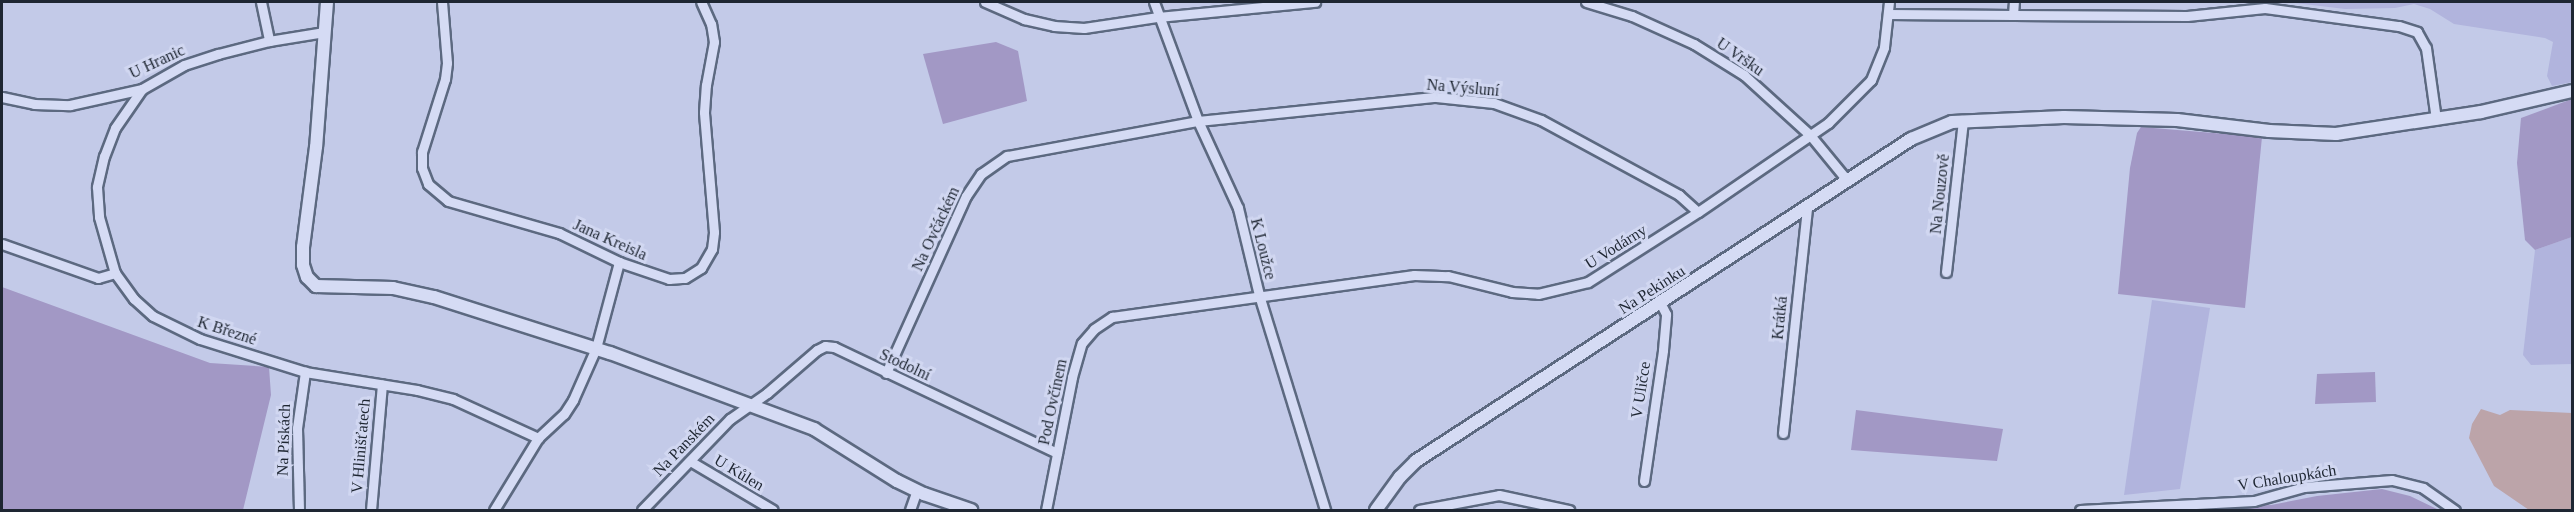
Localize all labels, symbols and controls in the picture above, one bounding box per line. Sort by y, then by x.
street label: U Vršku [1712,34,1768,80]
street label: U Hranic [126,41,188,83]
street label: Na Výsluní [1426,75,1500,101]
street label: Na Nouzově [1926,153,1954,235]
street label: Na Ovčáckém [908,184,964,274]
street label: Jana Kreisla [570,215,650,265]
street label: K Loužce [1246,216,1280,282]
street label: U Vodárny [1581,220,1651,274]
street label: Na Pekinku [1615,261,1689,319]
street label: Krátká [1768,295,1792,341]
street label: K Březné [195,312,259,350]
street label: Stodolní [876,345,934,385]
street label: Pod Ovčínem [1035,357,1071,447]
street label: V Uličce [1627,360,1655,420]
street label: V Hlinišťatech [347,398,375,494]
street label: Na Pískách [273,403,295,477]
street label: Na Panském [649,409,719,481]
street label: U Kůlen [711,451,767,495]
street label: V Chaloupkách [2236,461,2338,495]

